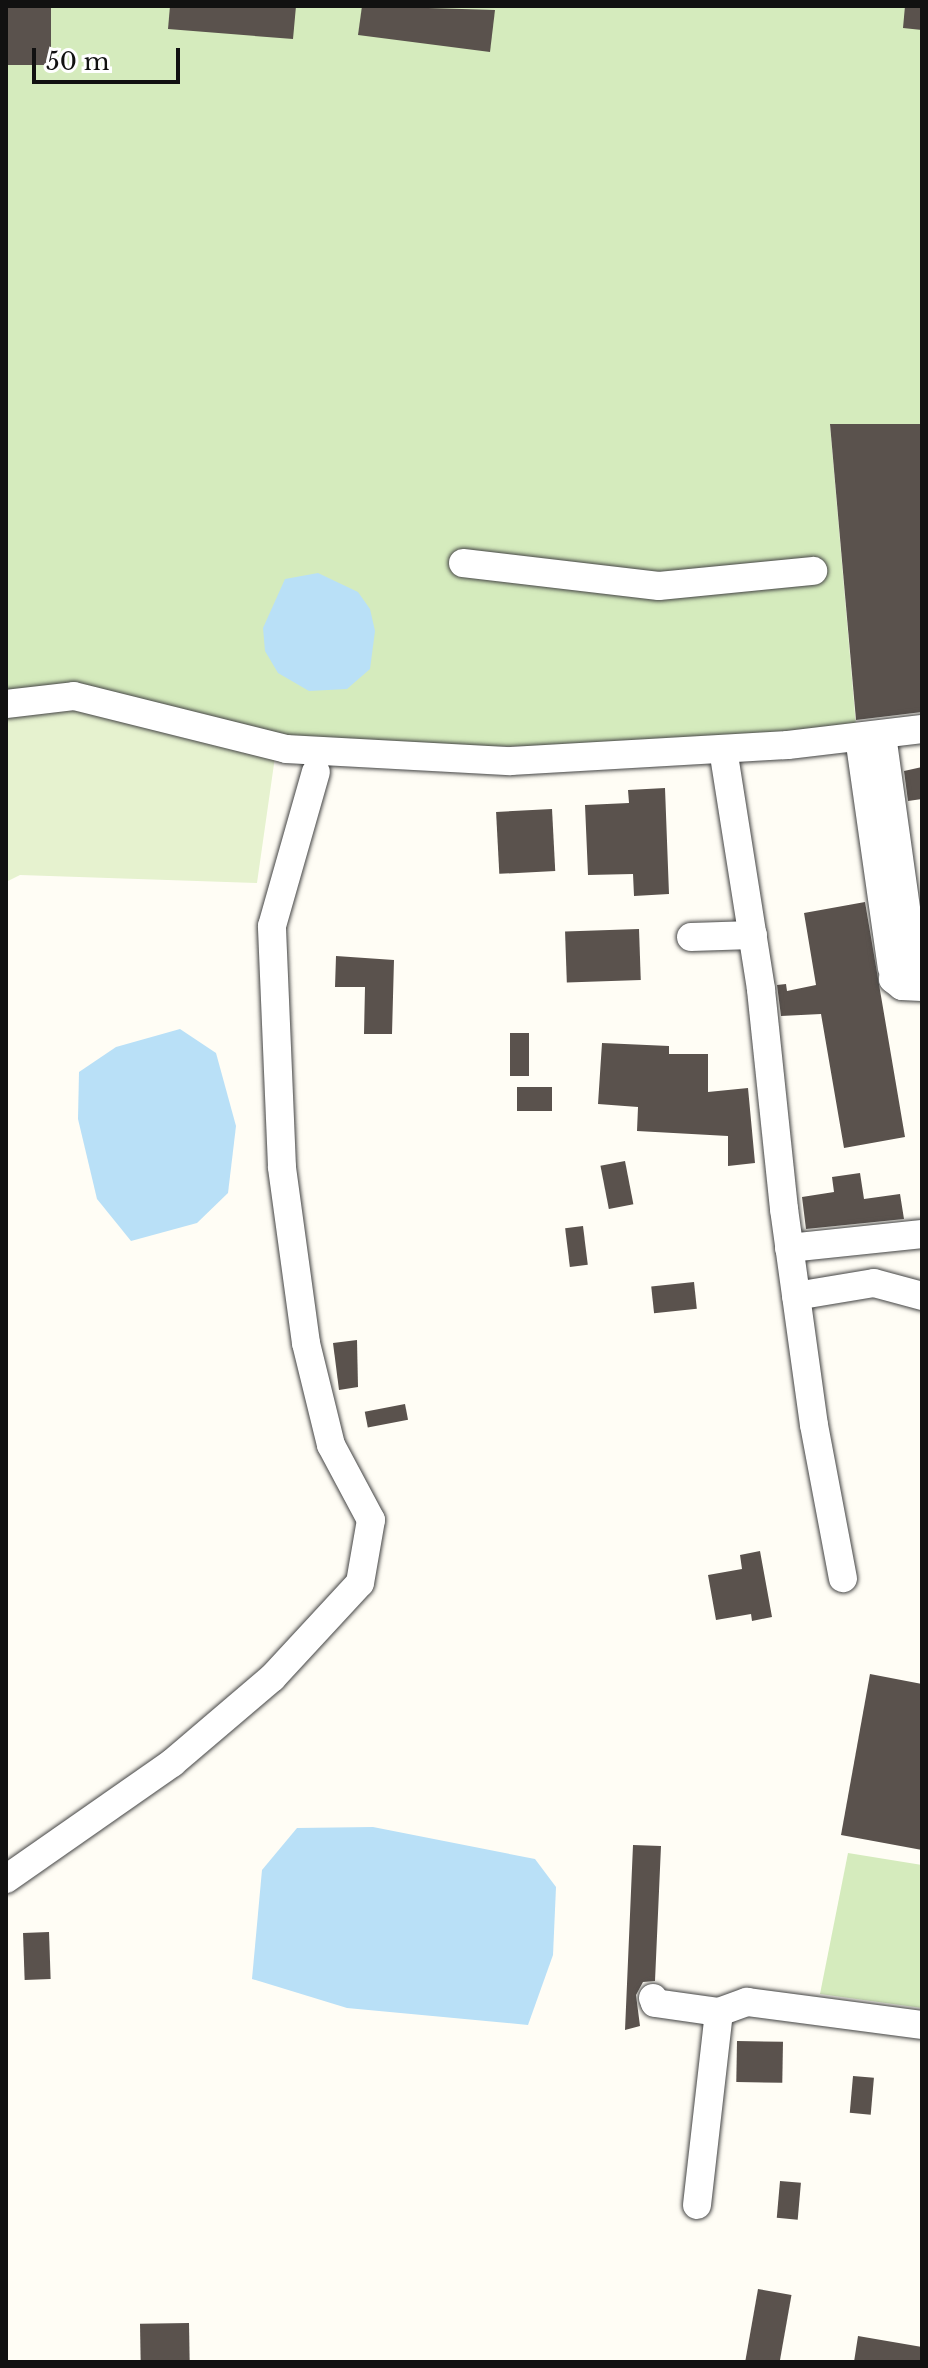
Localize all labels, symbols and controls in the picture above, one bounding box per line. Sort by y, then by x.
scale bar [36,32,184,82]
text: 50 m [46,47,109,76]

